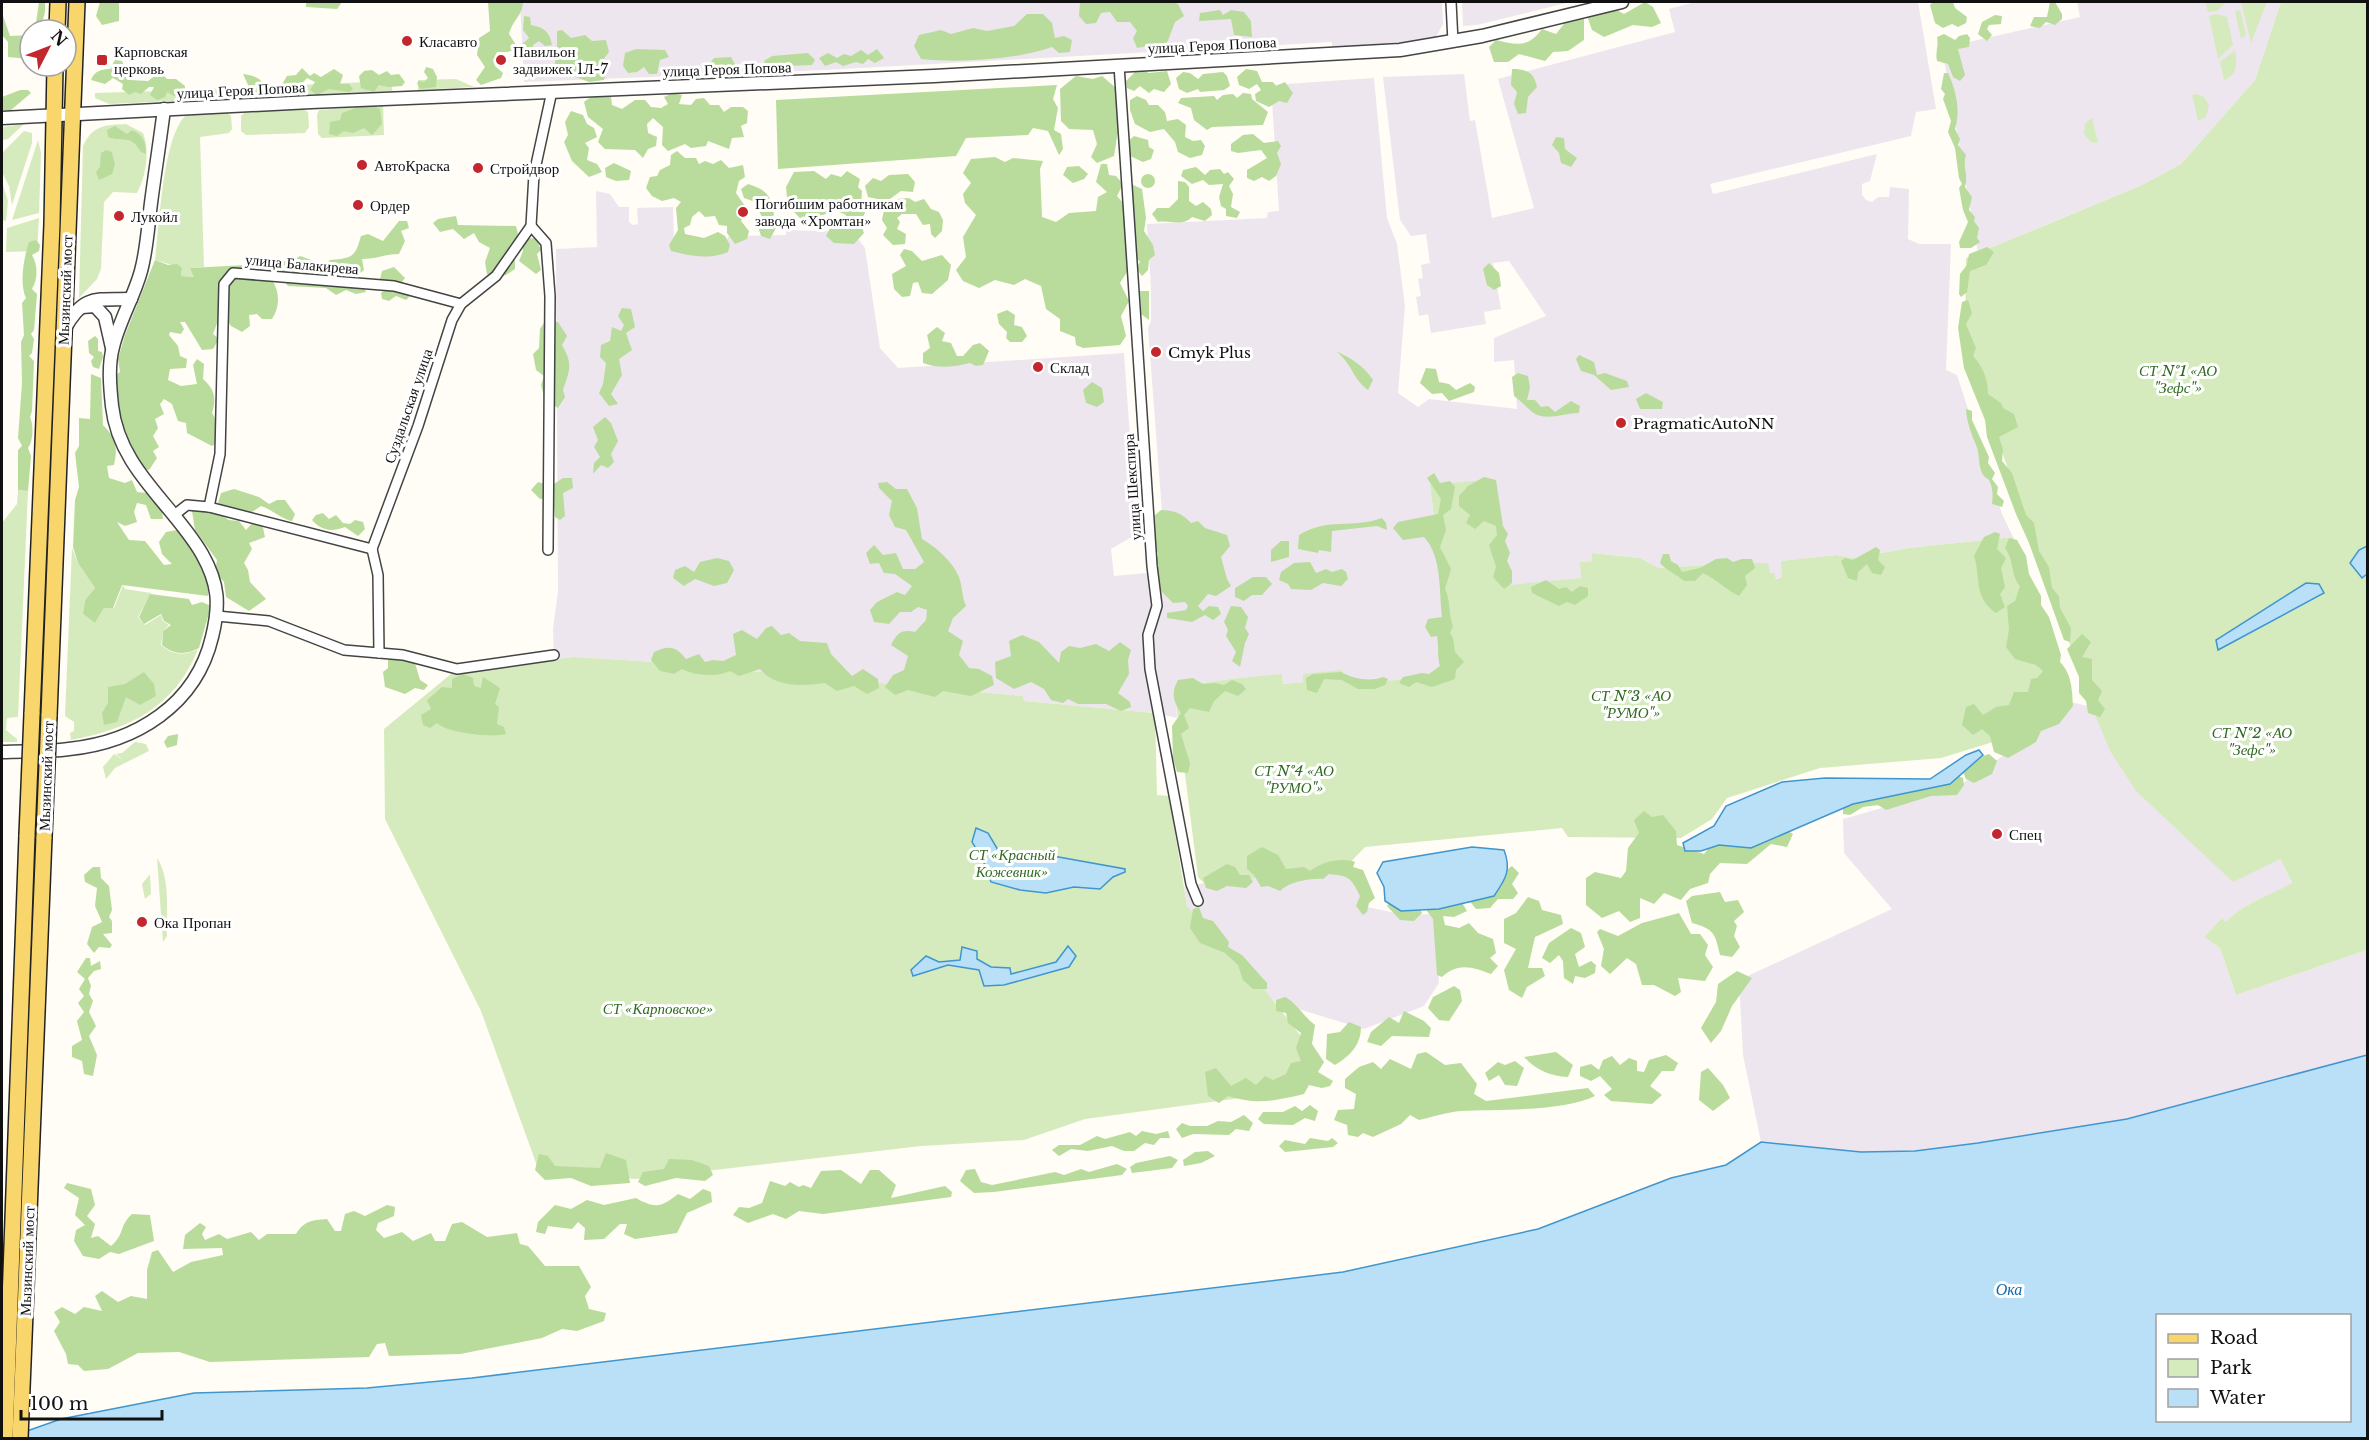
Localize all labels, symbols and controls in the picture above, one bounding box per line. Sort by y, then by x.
north arrow [18,18,78,78]
text: N [47,26,72,50]
place label: Класавто [419,32,477,51]
street label: улица Героя Попова [1147,32,1277,58]
marker: Класавто [400,34,414,48]
place label: Карповская церковь [114,42,188,78]
place label: Павильон задвижек 1Л-7 [513,42,608,78]
marker: Карповская церковь [95,53,109,67]
marker: Павильон задвижек 1Л-7 [494,53,508,67]
street label: улица Героя Попова [662,57,792,81]
street label: улица Героя Попова [176,77,306,103]
place label: АвтоКраска [374,156,450,175]
marker: АвтоКраска [355,158,369,172]
place label: Стройдвор [490,159,559,178]
marker: Стройдвор [471,161,485,175]
place label: Погибшим работникам завода «Хромтан» [755,194,904,230]
place label: Ордер [370,196,410,215]
marker: Ордер [351,198,365,212]
marker: Погибшим работникам завода «Хромтан» [736,205,750,219]
place label: Лукойл [131,207,178,226]
marker: Лукойл [112,209,126,223]
street label: Мызинский мост [54,234,76,345]
street label: улица Балакирева [244,250,360,278]
place label: Cmyk Plus [1168,343,1251,362]
marker: Cmyk Plus [1149,345,1163,359]
street label: Суздальская улица [379,346,437,466]
place label: Склад [1050,358,1089,377]
marker: Склад [1031,360,1045,374]
park label: СТ №1 «АО "Зефс"» [2139,361,2217,397]
place label: PragmaticAutoNN [1633,414,1775,433]
marker: PragmaticAutoNN [1614,416,1628,430]
street label: улица Шекспира [1119,433,1145,541]
park label: СТ №3 «АО "РУМО"» [1591,686,1671,722]
street label: Мызинский мост [35,720,57,831]
park label: СТ №2 «АО "Зефс"» [2212,723,2292,759]
park label: СТ №4 «АО "РУМО"» [1254,761,1334,797]
place label: Спец [2009,825,2042,844]
marker: Спец [1990,827,2004,841]
park label: СТ «Красный Кожевник» [969,845,1056,881]
place label: Ока Пропан [154,913,231,932]
marker: Ока Пропан [135,915,149,929]
park label: СТ «Карповское» [603,999,713,1018]
street label: Мызинский мост [16,1205,38,1316]
water label: Ока [1996,1279,2022,1299]
legend [2156,1314,2351,1422]
text: Road [2210,1327,2258,1349]
text: Park [2210,1357,2252,1379]
scale bar [21,1383,162,1421]
text: Water [2209,1387,2266,1409]
text: 100 m [30,1393,88,1415]

